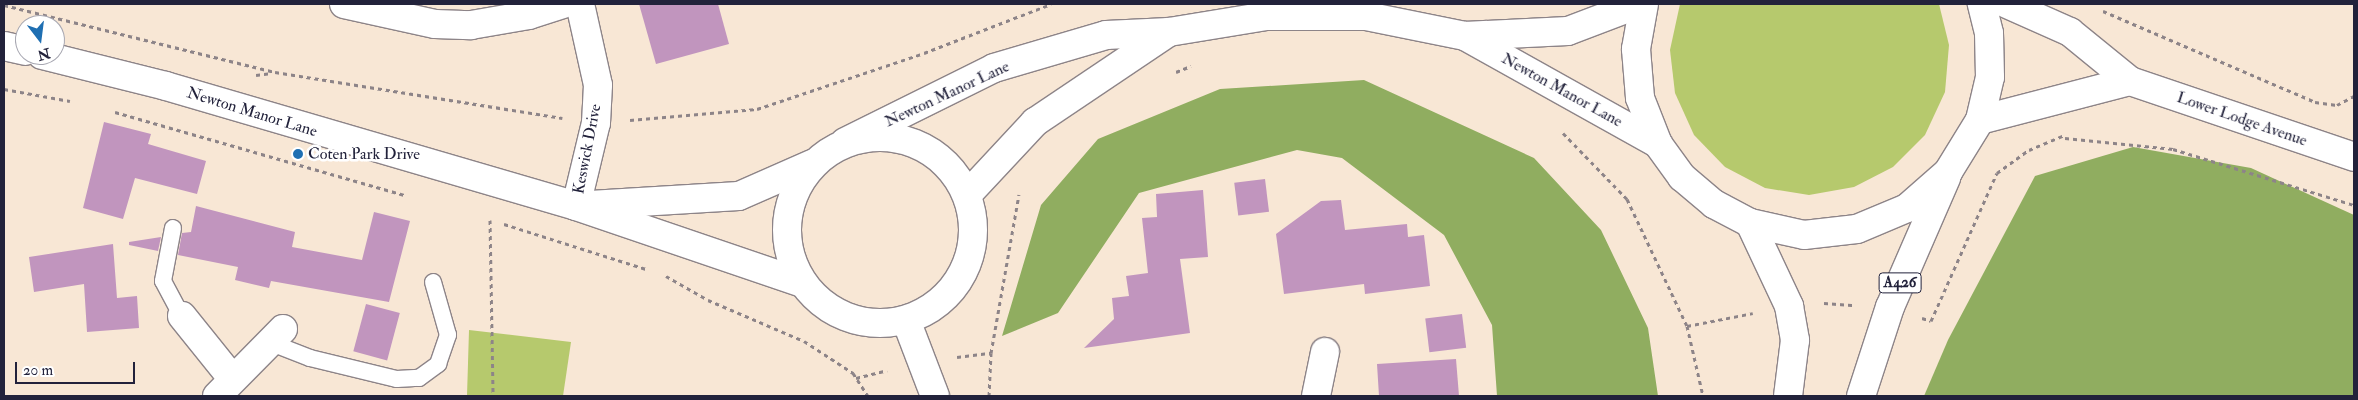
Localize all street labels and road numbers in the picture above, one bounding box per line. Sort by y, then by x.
street label: Newton Manor Lane [1498,49,1626,131]
street label: Newton Manor Lane [882,57,1012,131]
street label: Newton Manor Lane [185,83,319,141]
street label: Lower Lodge Avenue [2174,88,2310,150]
street label: Keswick Drive [569,102,605,196]
road number: A426 [1878,270,1922,296]

